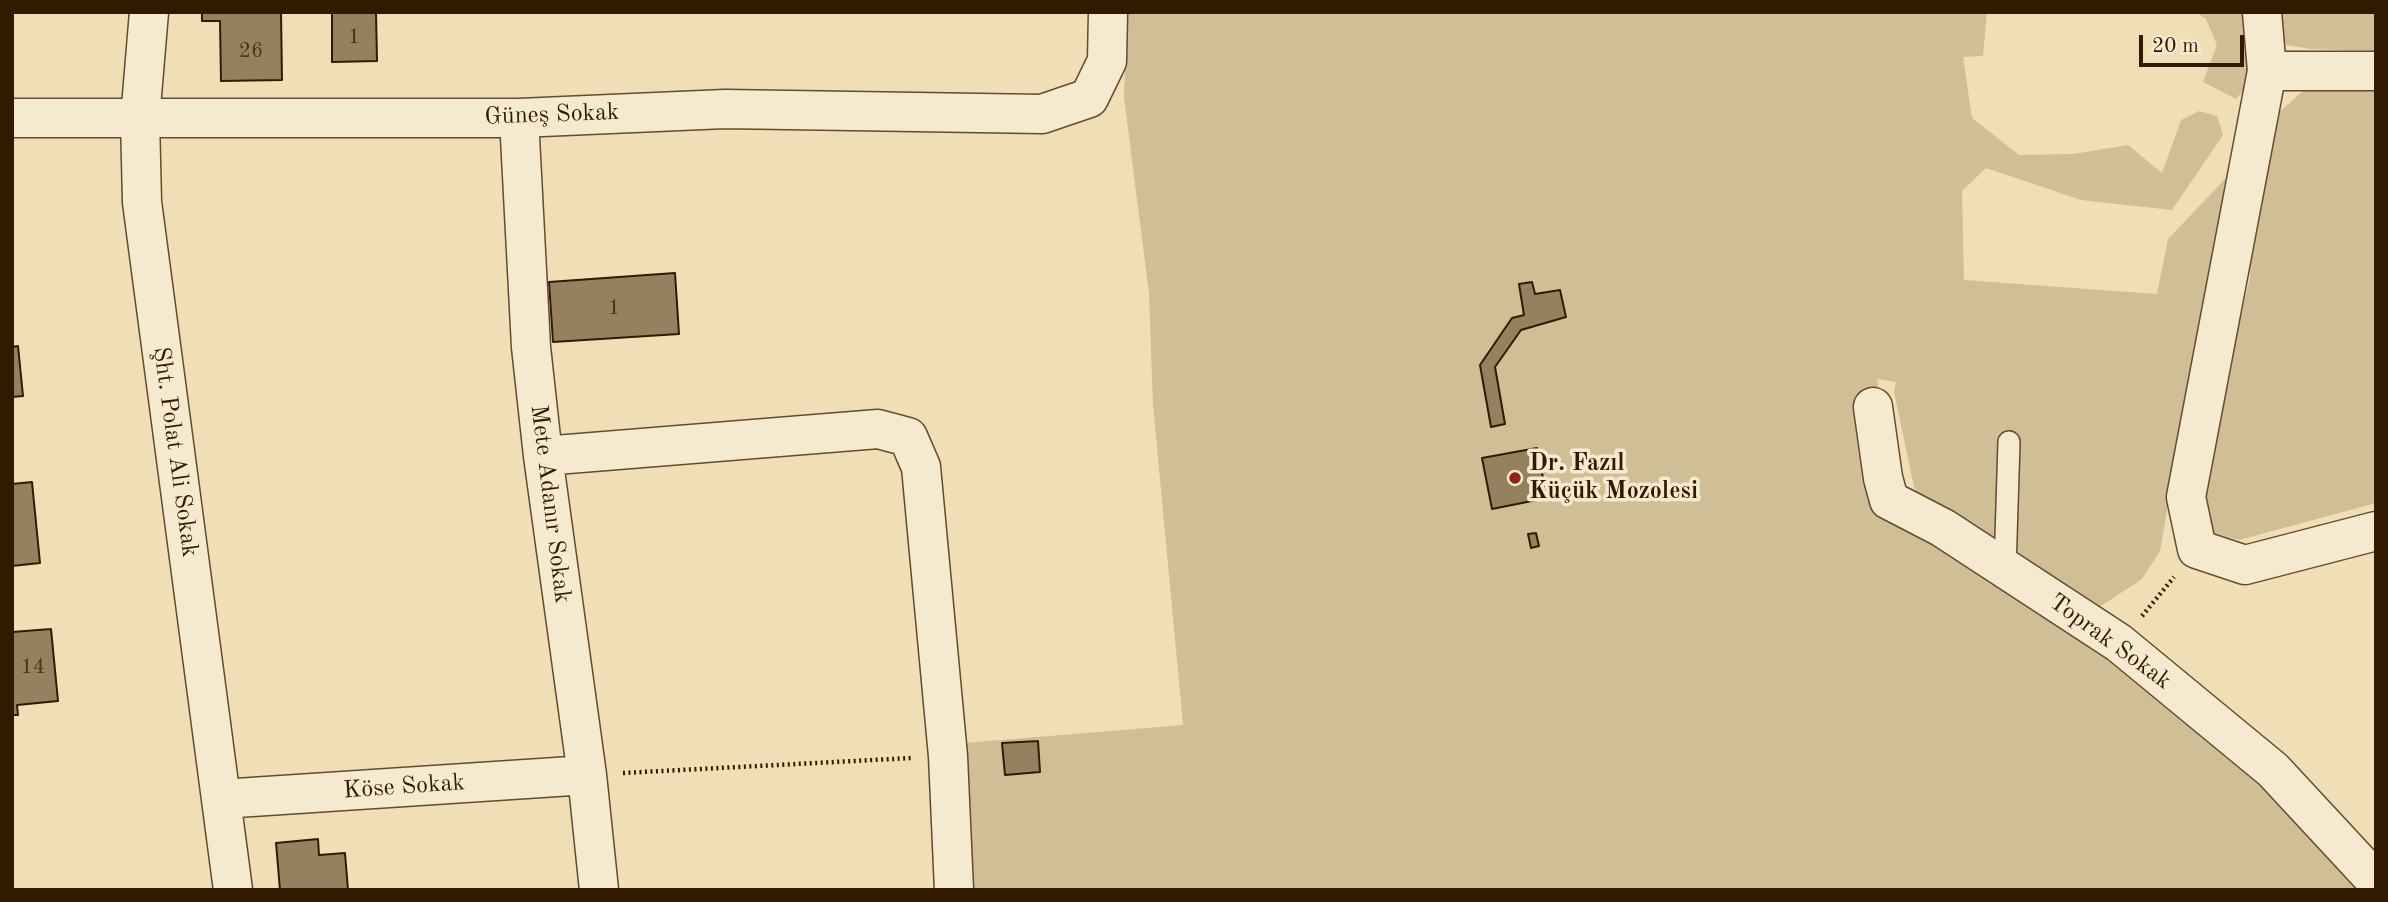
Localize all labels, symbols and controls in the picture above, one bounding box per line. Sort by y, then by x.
scale bar [2143,21,2248,65]
house number: 1 [348,24,360,50]
text: 20 m [2152,36,2199,57]
house number: 26 [239,38,263,64]
street label: Güneş Sokak [484,98,620,132]
house number: 1 [608,295,620,321]
street label: Şht. Polat Ali Sokak [146,345,204,559]
street label: Mete Adanır Sokak [524,403,576,605]
place label: Dr. Fazıl Küçük Mozolesi [1529,450,1698,506]
marker: Dr. Fazıl Küçük Mozolesi [1507,470,1523,486]
street label: Toprak Sokak [2043,588,2177,696]
house number: 14 [21,654,45,680]
street label: Köse Sokak [342,768,466,806]

